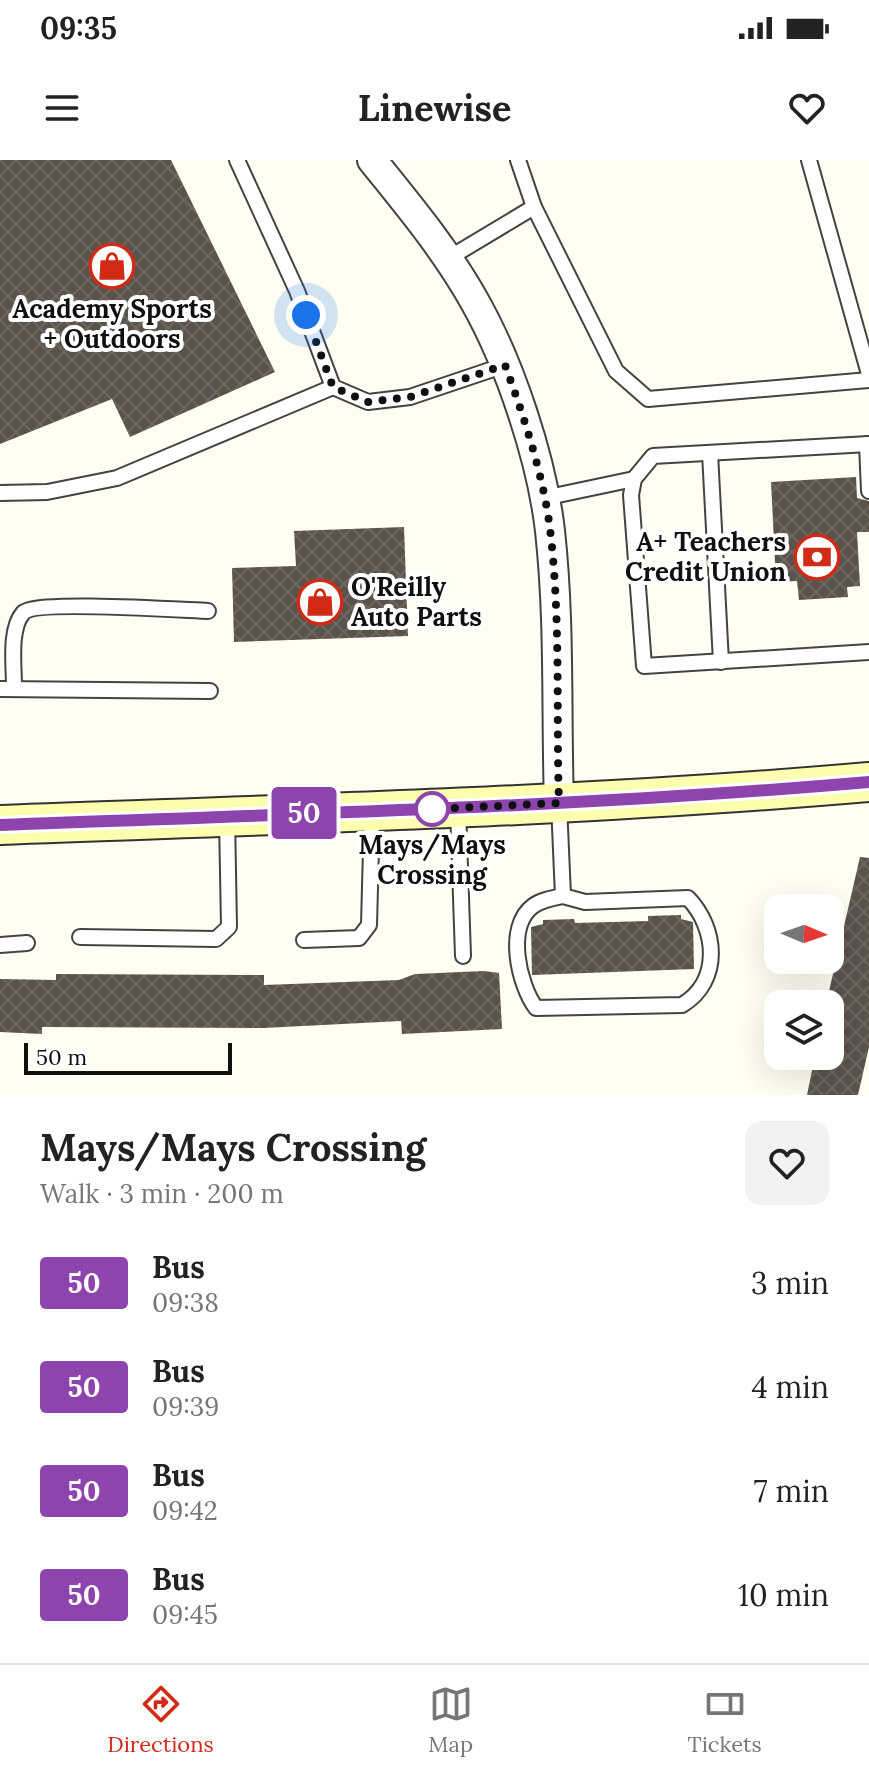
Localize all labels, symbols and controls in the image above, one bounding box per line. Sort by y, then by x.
text: 09:35 [40,9,117,47]
text: Linewise [358,85,511,131]
icon: menu [40,86,84,130]
icon: heart [785,86,829,130]
shop icon: Academy Sports + Outdoors [88,242,136,290]
place label: Academy Sports + Outdoors [12,292,212,355]
your location [286,295,326,335]
place label: A+ Teachers Credit Union [625,525,786,588]
bank icon: A+ Teachers Credit Union [793,533,841,581]
place label: O'Reilly Auto Parts [351,570,482,633]
shop icon: O'Reilly Auto Parts [296,578,344,626]
line badge: 50 [268,787,340,839]
marker: Mays/Mays Crossing [415,792,449,826]
text: 50 [288,795,320,831]
place label: Mays/Mays Crossing [358,828,506,891]
north arrow [764,894,844,974]
map controls [764,894,844,1070]
button: layers [764,990,844,1070]
scale bar [24,1039,232,1075]
text: 50 m [36,1043,87,1071]
button: heart [745,1121,829,1205]
text: Mays/Mays Crossing [40,1123,426,1171]
text: Walk · 3 min · 200 m [40,1177,284,1210]
text: Bus [152,1248,205,1286]
text: 3 min [751,1264,829,1302]
text: 50 [68,1265,100,1301]
text: 09:38 [152,1286,219,1319]
text: Bus [152,1352,205,1390]
text: 4 min [751,1368,829,1406]
text: 50 [68,1369,100,1405]
text: 09:39 [152,1390,219,1423]
text: Bus [152,1456,205,1494]
text: 7 min [754,1472,829,1510]
text: 50 [68,1473,100,1509]
text: 09:42 [152,1494,218,1527]
text: Bus [152,1560,205,1598]
text: 10 min [738,1576,829,1614]
text: 50 [68,1577,100,1613]
text: 09:45 [152,1598,218,1631]
tab: Directions [107,1682,214,1758]
tab: Map [428,1682,473,1758]
tab: Tickets [688,1682,762,1758]

